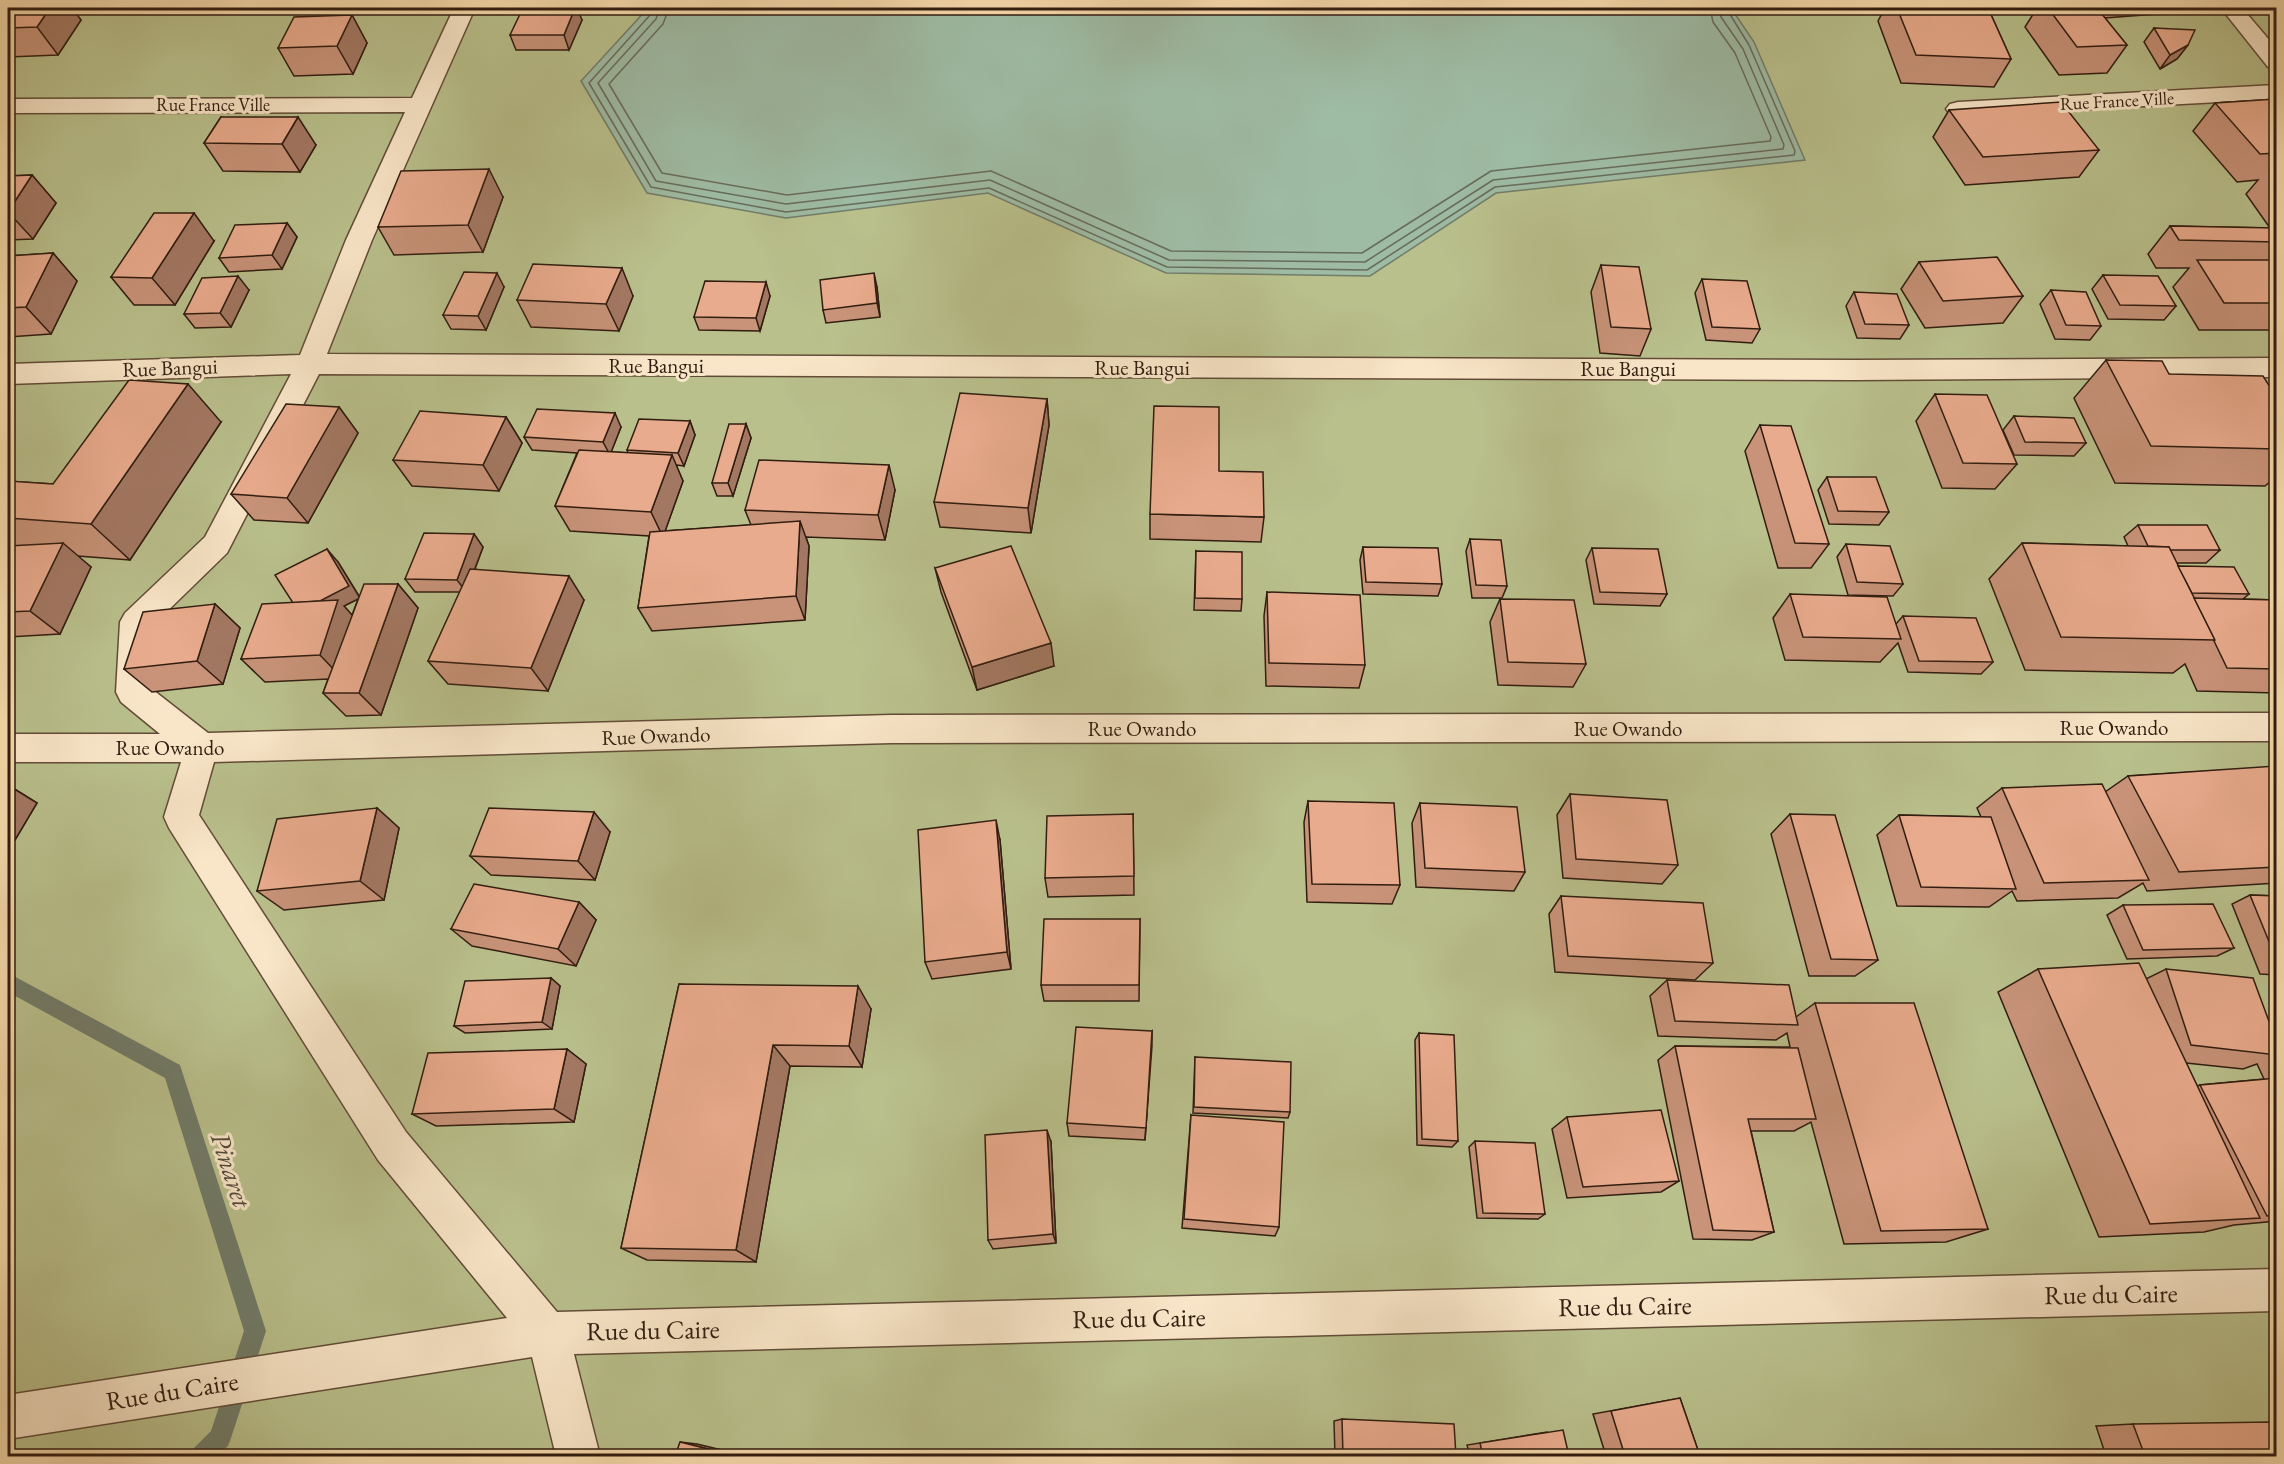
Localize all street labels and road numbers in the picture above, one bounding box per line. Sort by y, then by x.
street label: Rue France Ville [2059,86,2175,115]
street label: Rue France Ville [156,93,270,116]
street label: Rue Bangui [122,352,218,383]
street label: Rue Bangui [608,352,704,379]
street label: Rue Bangui [1094,354,1190,381]
street label: Rue Bangui [1580,355,1676,382]
street label: Rue Owando [2059,714,2169,741]
street label: Rue Owando [1087,715,1197,742]
street label: Rue Owando [1573,715,1683,742]
street label: Rue Owando [601,720,711,751]
street label: Rue Owando [115,734,225,761]
street label: Rue du Caire [2044,1276,2178,1312]
street label: Rue du Caire [1558,1288,1692,1324]
street label: Rue du Caire [1072,1300,1206,1336]
street label: Rue du Caire [586,1312,720,1348]
street label: Rue du Caire [103,1364,241,1418]

